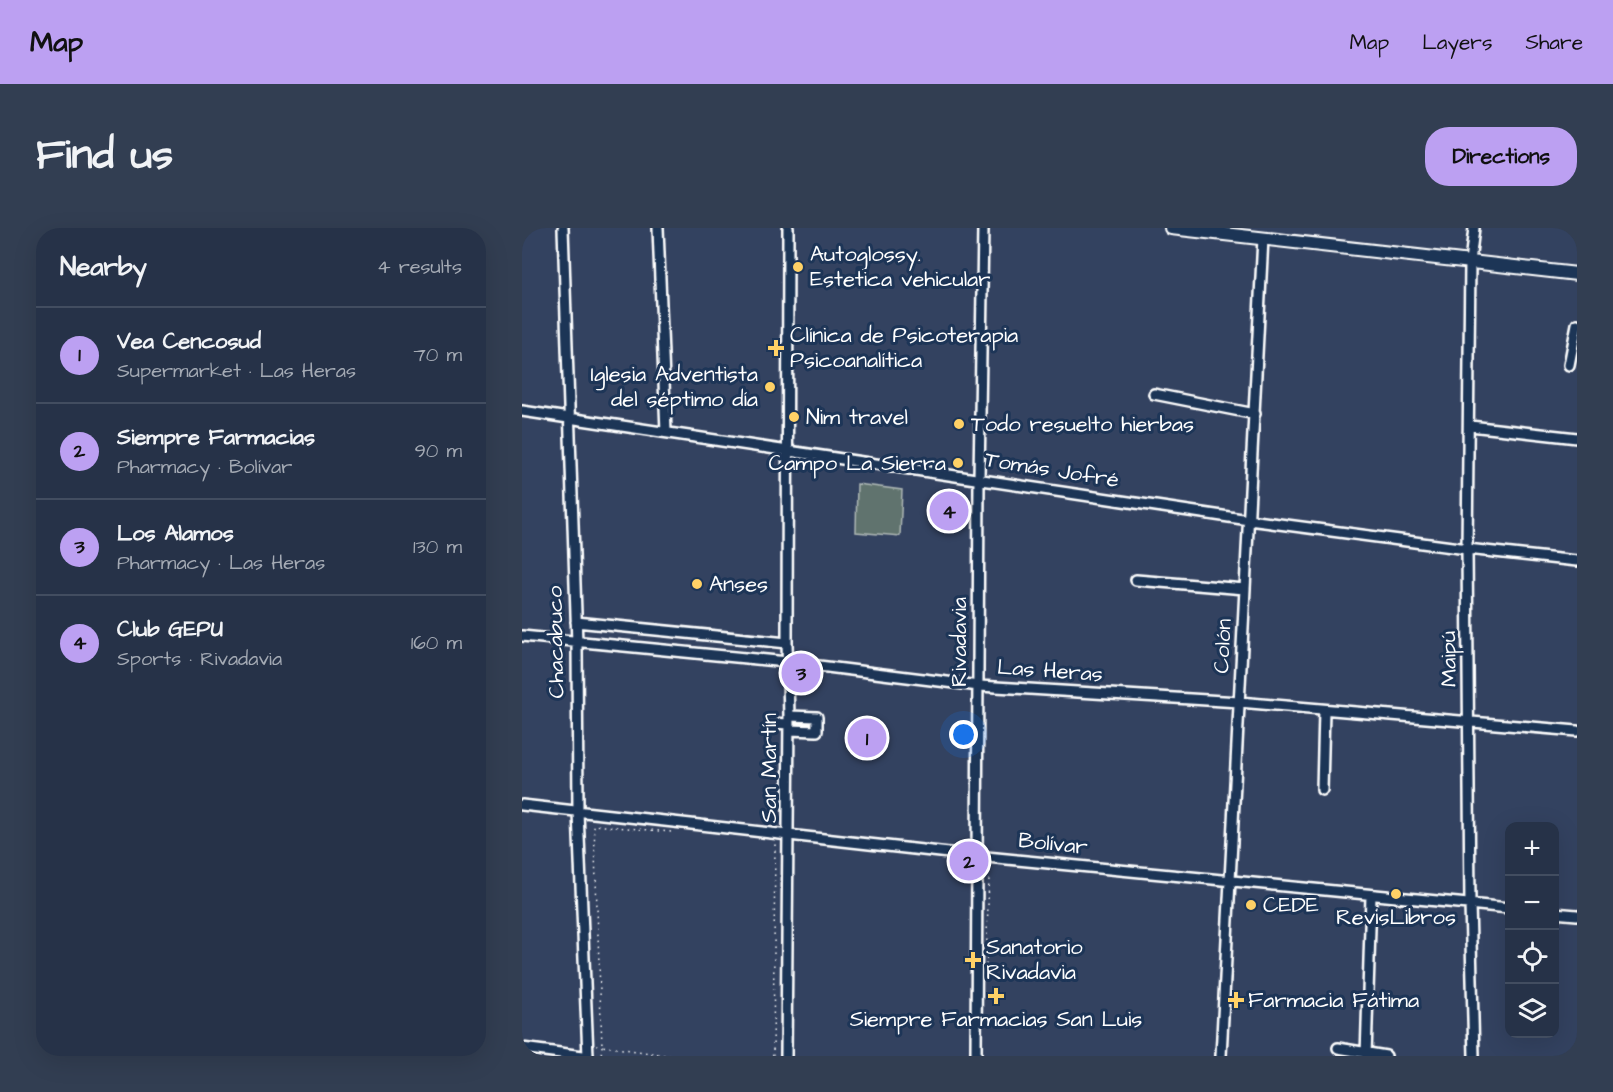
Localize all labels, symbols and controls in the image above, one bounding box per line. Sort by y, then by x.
text: Map [30,23,83,62]
text: Map [1349,28,1389,57]
text: Layers [1422,28,1492,57]
text: Share [1525,28,1583,57]
text: Find us [36,127,173,185]
button: Directions [1425,127,1577,186]
place label: Autoglossy. Estetica vehicular [810,239,990,295]
text: Nearby [60,249,147,285]
text: 4 results [377,253,462,281]
marker: Autoglossy. Estetica vehicular [791,260,805,274]
place label: Clínica de Psicoterapia Psicoanalítica [790,320,1018,376]
text: Vea Cencosud [117,326,261,357]
marker: Clínica de Psicoterapia Psicoanalítica [767,339,785,357]
text: 1 [78,341,81,369]
text: 70 m [414,341,462,369]
text: Supermarket · Las Heras [117,357,356,385]
place label: Iglesia Adventista del séptimo día [591,359,758,415]
marker: Iglesia Adventista del séptimo día [763,380,777,394]
place label: Nim travel [806,402,908,433]
place label: Todo resuelto hierbas [971,409,1194,440]
marker: Nim travel [787,410,801,424]
marker: Todo resuelto hierbas [952,417,966,431]
text: Siempre Farmacias [117,422,315,453]
text: 2 [74,437,85,465]
text: 90 m [414,437,462,465]
street label: Tomás Jofré [983,444,1121,496]
place label: Campo La Sierra [769,448,946,479]
text: Pharmacy · Bolívar [117,453,292,481]
marker: Campo La Sierra [951,456,965,470]
pin: 4 [930,488,968,534]
text: Los Alamos [117,518,234,549]
text: 3 [74,533,85,561]
text: 130 m [413,533,462,561]
text: Pharmacy · Las Heras [117,549,325,577]
place label: Anses [709,569,768,600]
marker: Anses [690,577,704,591]
street label: Chacabuco [540,585,572,699]
street label: Rivadavia [944,597,975,687]
text: Club GEPU [117,614,223,645]
street label: Colón [1206,618,1240,674]
text: 4 [73,629,86,657]
text: 160 m [411,629,462,657]
street label: Maipú [1433,631,1465,687]
text: Sports · Rivadavia [117,645,282,673]
pin: 3 [782,650,820,696]
street label: Las Heras [996,652,1104,690]
street label: San Martín [754,713,785,823]
pin: 1 [848,716,886,760]
your location [949,720,978,749]
map controls [1505,822,1559,1038]
button: + [1505,822,1559,876]
street label: Bolívar [1017,825,1089,863]
pin: 2 [950,838,988,884]
button: − [1505,876,1559,930]
marker: RevisLibros [1389,887,1403,901]
place label: CEDE [1263,890,1319,921]
marker: CEDE [1244,898,1258,912]
place label: RevisLibros [1336,902,1456,933]
button: locate [1505,930,1559,984]
place label: Sanatorio Rivadavia [986,932,1083,988]
marker: Sanatorio Rivadavia [964,951,982,969]
button: layers [1505,984,1559,1038]
place label: Farmacia Fátima [1248,985,1419,1016]
marker: Siempre Farmacias San Luis [989,989,1003,1003]
marker: Farmacia Fátima [1229,993,1243,1007]
place label: Siempre Farmacias San Luis [850,1004,1142,1035]

